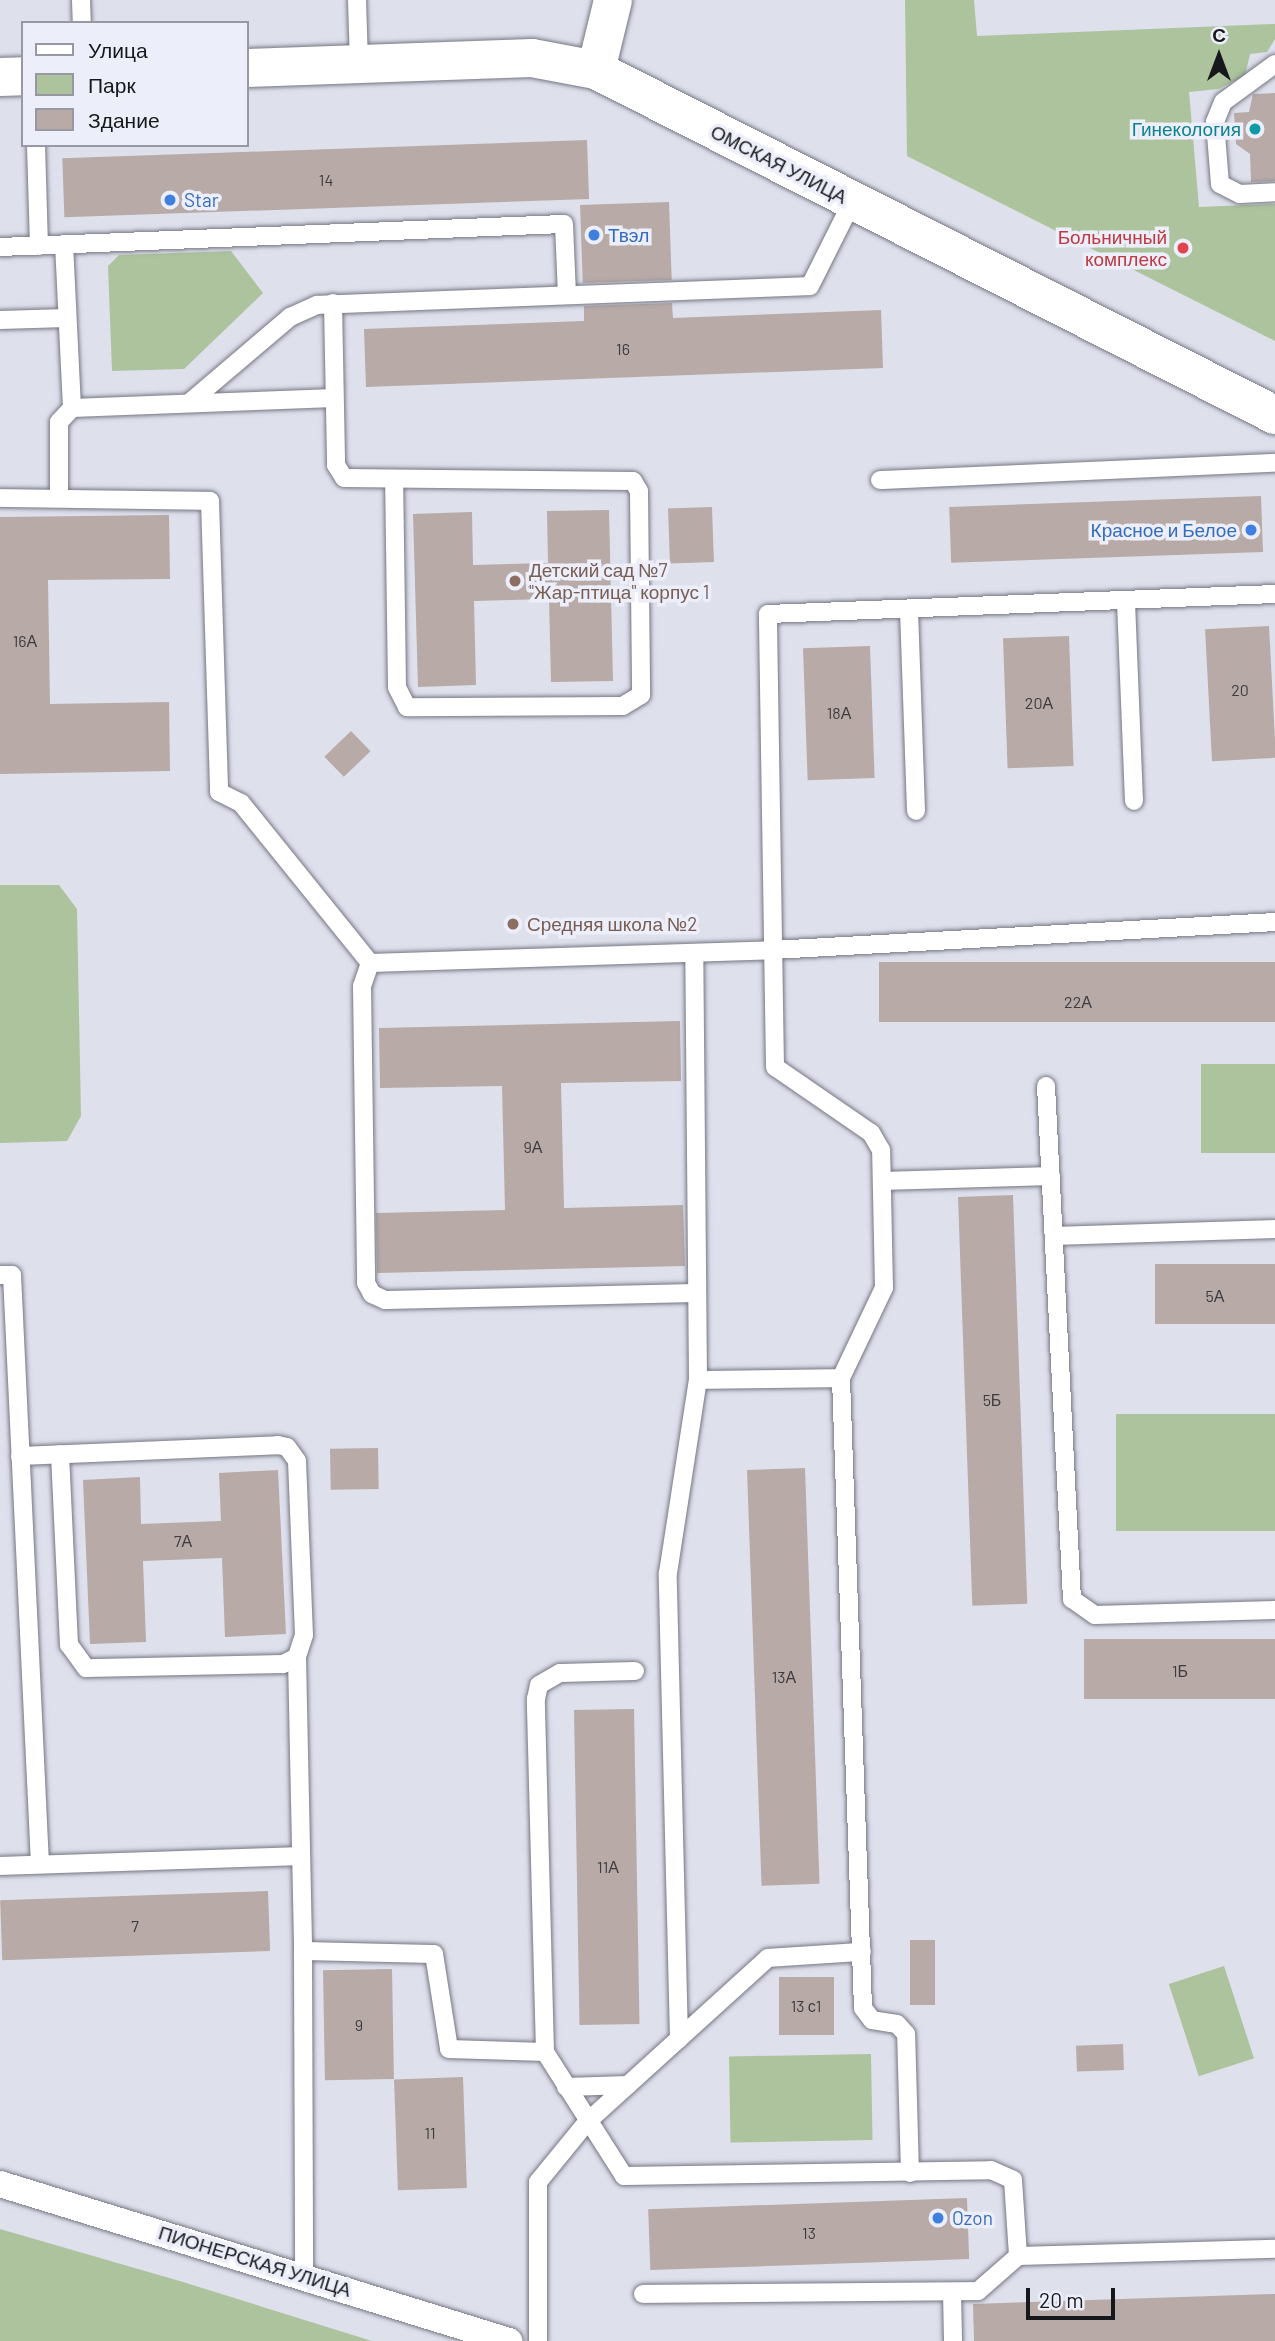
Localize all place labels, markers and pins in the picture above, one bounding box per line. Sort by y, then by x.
place label: Гинекология [1132,118,1241,140]
marker: Гинекология [1247,121,1263,137]
place label: Star [184,189,219,211]
marker: Star [162,192,178,208]
place label: Твэл [608,224,649,246]
place label: Больничный комплекс [1058,226,1167,270]
marker: Твэл [586,227,602,243]
marker: Больничный комплекс [1173,238,1193,258]
place label: Красное и Белое [1091,519,1237,541]
marker: Красное и Белое [1243,522,1259,538]
place label: Детский сад №7 "Жар-птица" корпус 1 [529,559,709,603]
marker: Детский сад №7 "Жар-птица" корпус 1 [507,573,523,589]
place label: Средняя школа №2 [527,913,697,935]
marker: Средняя школа №2 [505,916,521,932]
place label: Ozon [952,2207,993,2229]
marker: Ozon [930,2210,946,2226]

